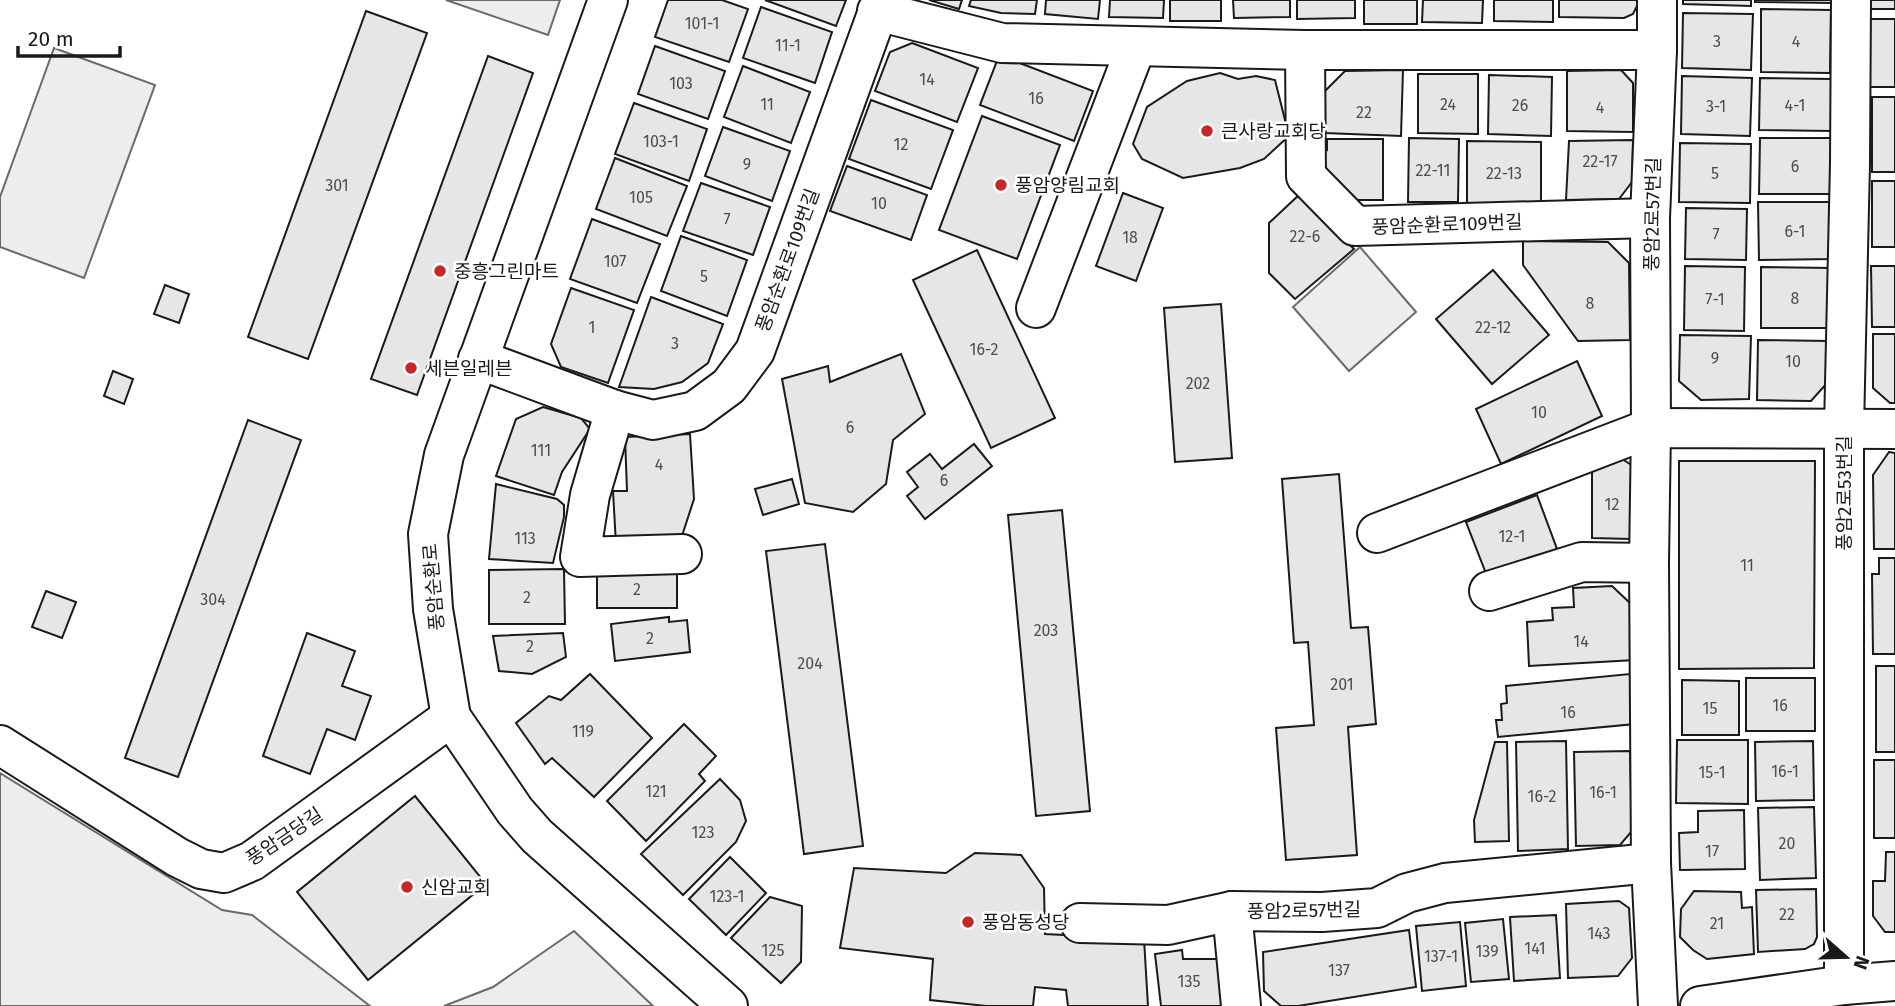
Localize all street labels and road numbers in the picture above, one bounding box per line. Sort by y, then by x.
street label: 풍암2로57번길 [1640,157,1665,271]
street label: 풍암순환로109번길 [751,185,824,335]
street label: 풍암순환로109번길 [1371,210,1523,239]
street label: 풍암2로53번길 [1833,435,1856,551]
street label: 풍암순환로 [418,542,449,631]
street label: 풍암금당길 [242,802,327,870]
street label: 풍암2로57번길 [1247,898,1361,923]

